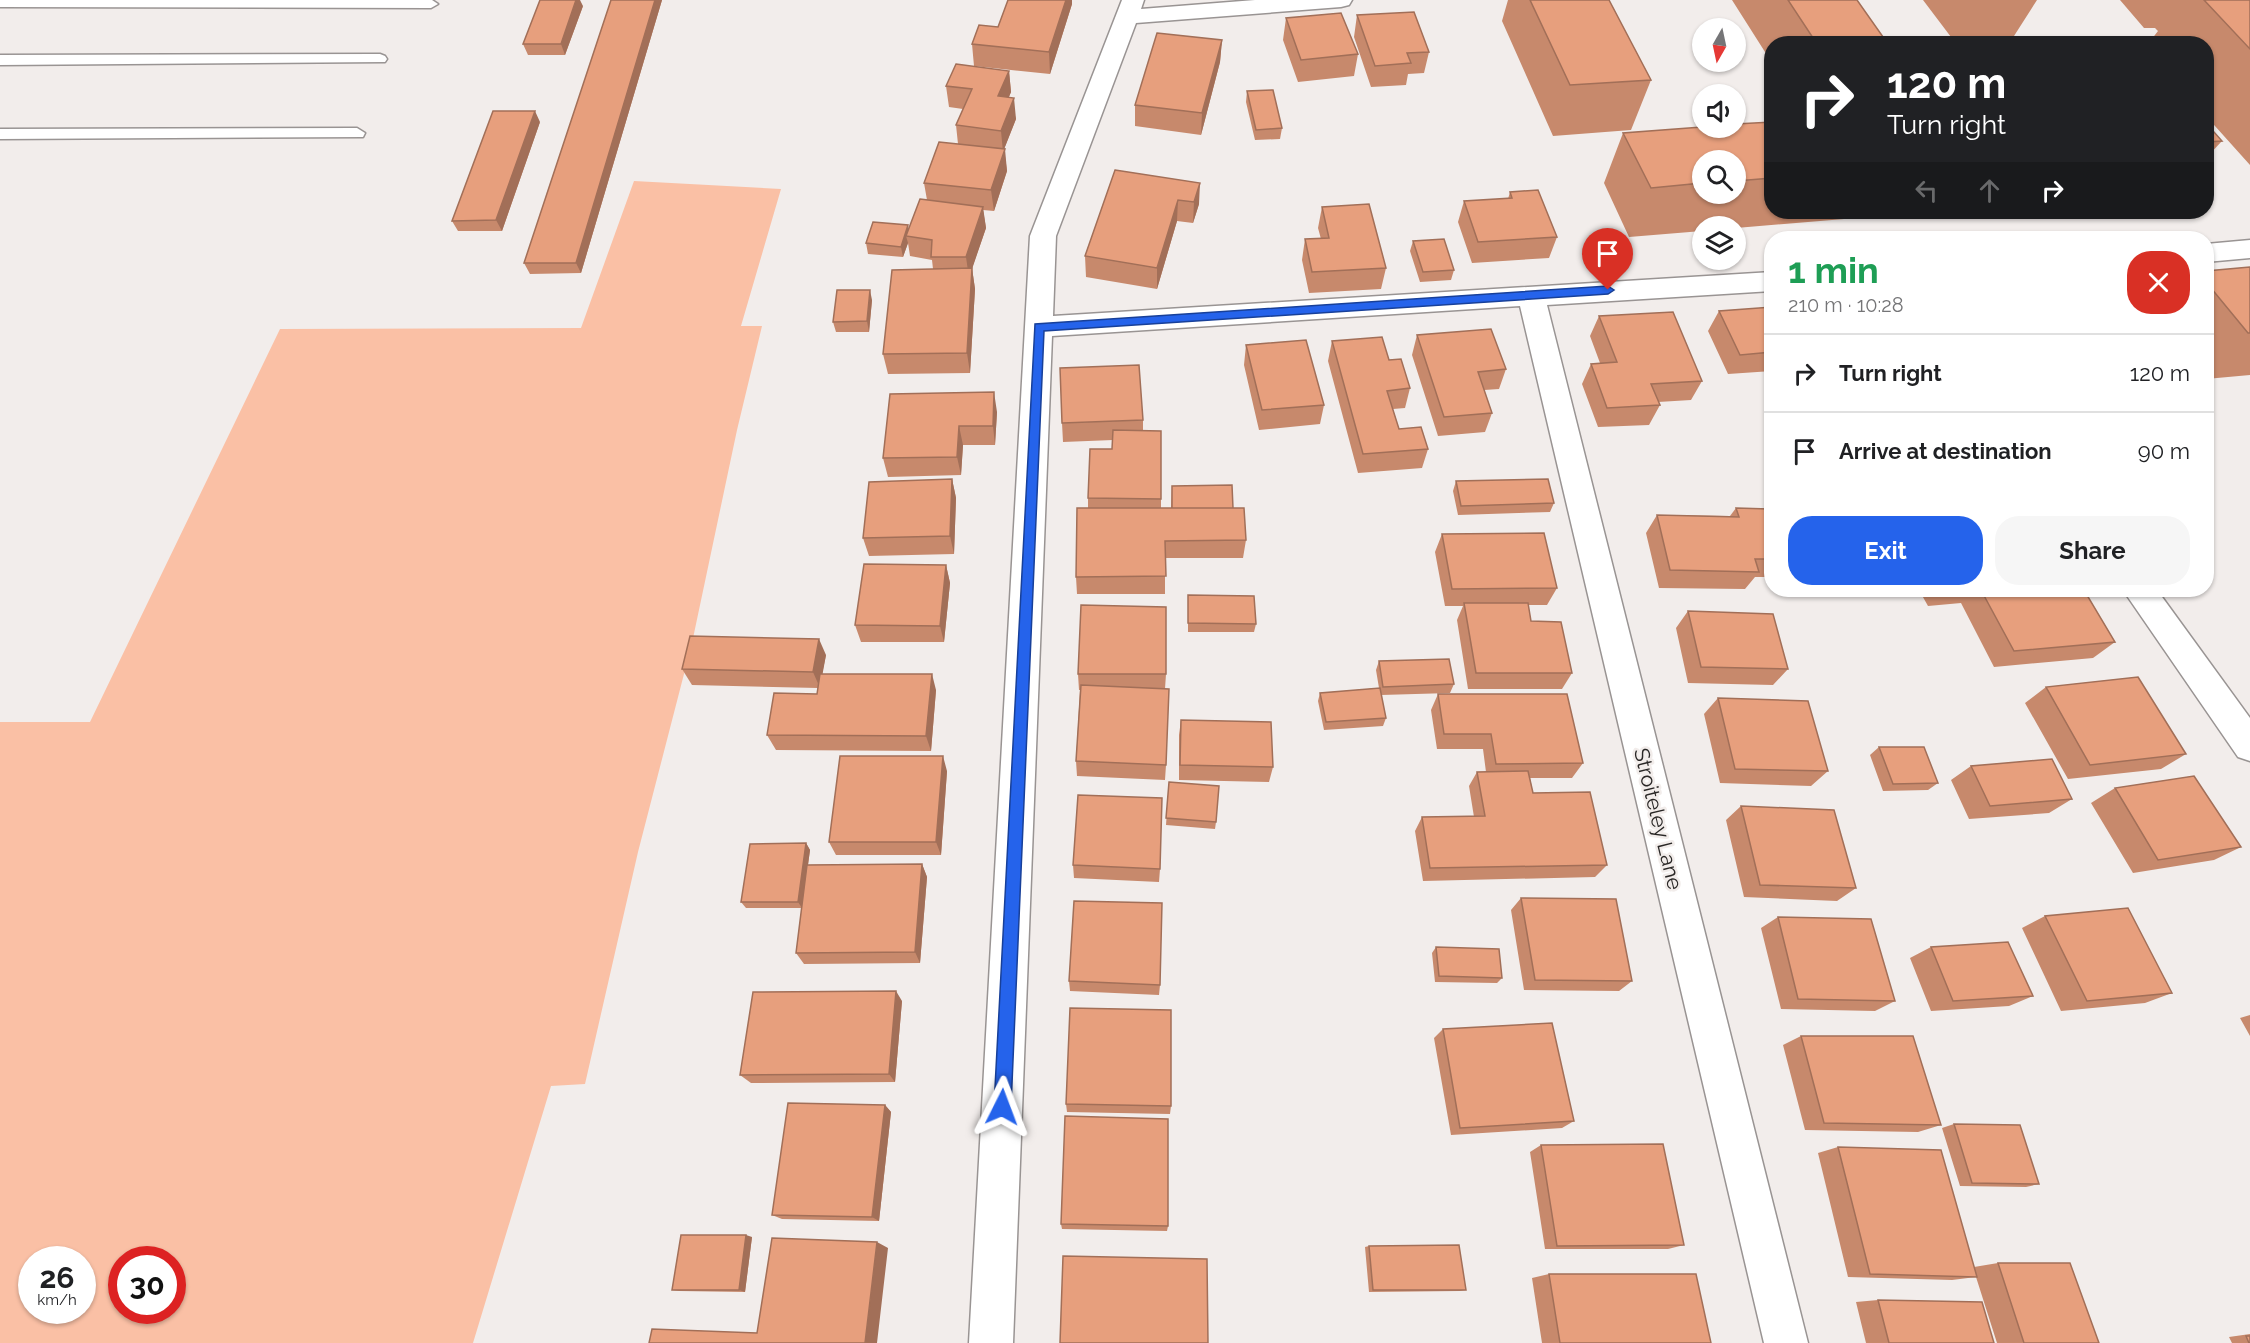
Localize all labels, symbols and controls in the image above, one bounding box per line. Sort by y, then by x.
north arrow [1692,18,1746,72]
map controls [1692,18,1746,270]
text: 120 m [1887,59,2006,108]
icon: right [1788,60,1866,138]
button: sound [1692,84,1746,138]
text: Turn right [1887,109,2006,140]
button: search [1692,150,1746,204]
icon: left [1910,174,1943,207]
icon: ahead [1973,174,2006,207]
icon: right [2036,174,2069,207]
button: layers [1692,216,1746,270]
pin [1582,228,1633,290]
icon: arrive [1591,237,1624,270]
text: 1 min [1788,249,1879,291]
button: close [2127,251,2190,314]
text: 210 m · 10:28 [1788,293,1904,317]
icon: right [1788,357,1821,390]
text: Turn right [1839,360,1942,386]
text: 120 m [2130,360,2190,386]
icon: arrive [1788,435,1821,468]
text: Arrive at destination [1839,438,2052,464]
text: 90 m [2138,438,2190,464]
button: Exit [1788,516,1983,585]
button: Share [1995,516,2190,585]
street label: Stroiteley Lane [1629,745,1688,892]
position arrow [970,1075,1034,1139]
speed limit sign: 30 [108,1246,186,1324]
text: 26 [39,1260,75,1295]
text: km/h [37,1291,77,1309]

